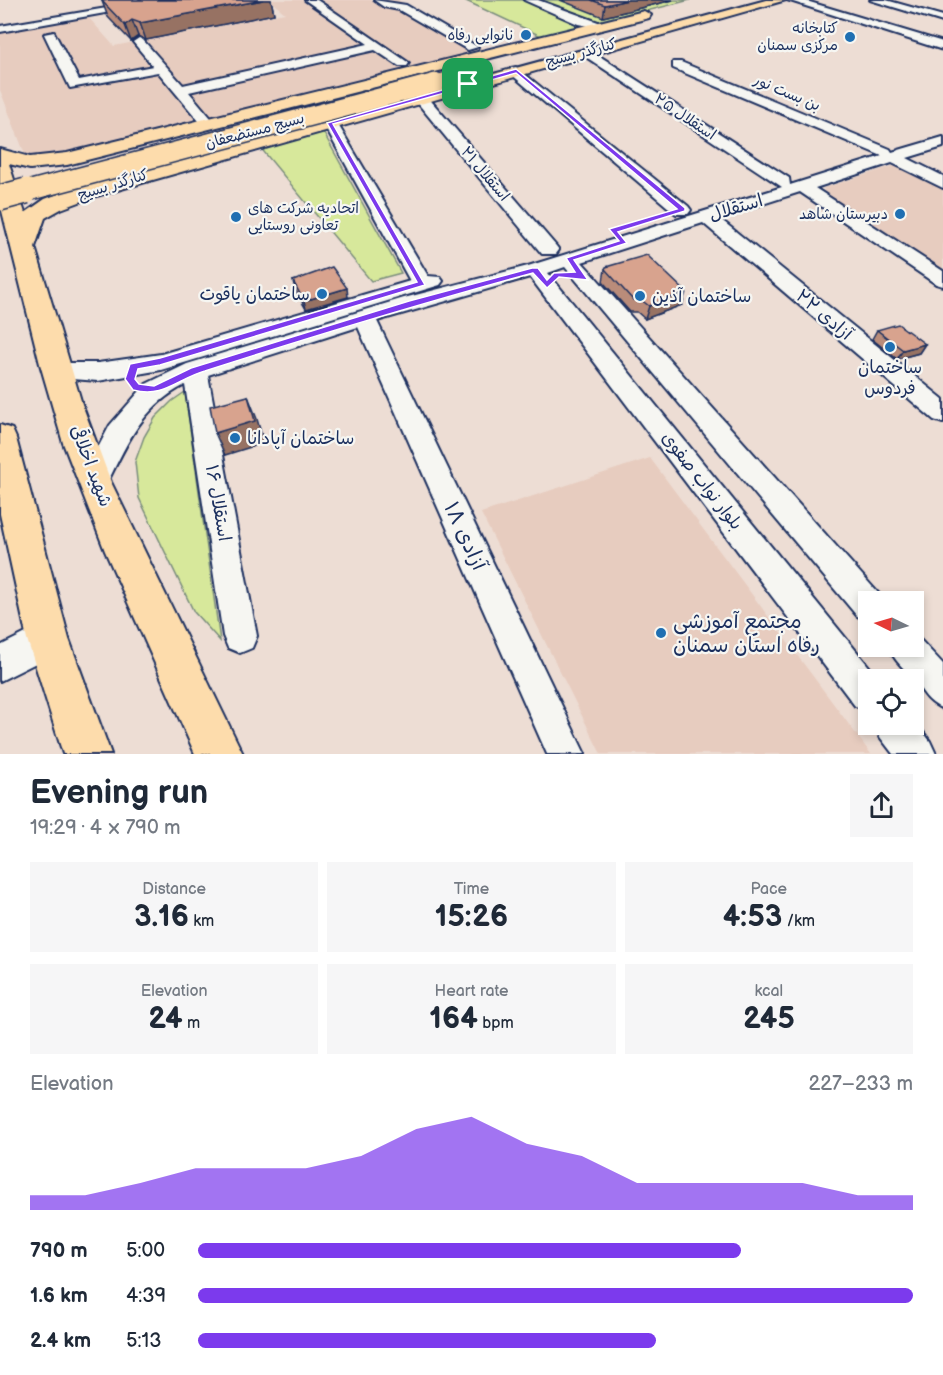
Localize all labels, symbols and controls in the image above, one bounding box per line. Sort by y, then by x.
place label: کتابخانه مرکزی سمنان [757,19,838,55]
place label: نانوایی رفاه [447,26,514,45]
marker: نانوایی رفاه [519,28,533,42]
marker: کتابخانه مرکزی سمنان [843,30,857,44]
street label: کنارگذر بسیج [543,34,619,72]
pin [442,58,493,109]
icon: arrive [451,67,484,100]
street label: بن بست نور [750,70,823,116]
street label: استقلال ۲۵ [650,89,720,145]
street label: بسیج مستضعفان [203,109,307,153]
street label: استقلال ۲۱ [457,143,513,205]
street label: کنارگذر بسیج [75,165,151,205]
street label: استقلال [707,190,765,226]
place label: اتحادیه شرکت های تعاونی روستایی [248,199,359,235]
place label: دبیرستان شاهد [799,205,888,224]
marker: دبیرستان شاهد [893,207,907,221]
marker: اتحادیه شرکت های تعاونی روستایی [229,210,243,224]
place label: ساختمان یاقوت [199,284,310,305]
street label: آزادی ۲۲ [791,285,858,346]
place label: ساختمان آذین [652,286,751,307]
marker: ساختمان یاقوت [315,287,329,301]
marker: ساختمان آذین [633,289,647,303]
marker: ساختمان فردوس [883,340,897,354]
place label: ساختمان فردوس [858,357,922,399]
street label: شهید اخلاقی [66,422,118,510]
place label: ساختمان آپادانا [247,428,354,450]
street label: بلوار نواب صفوی [657,428,747,534]
marker: ساختمان آپادانا [228,431,242,445]
street label: استقلال ۱۶ [201,463,235,543]
street label: آزادی ۱۸ [438,498,492,575]
north arrow [858,591,924,657]
map controls [858,591,924,735]
place label: مجتمع آموزشی رفاه استان سمنان [673,609,820,658]
marker: مجتمع آموزشی رفاه استان سمنان [654,626,668,640]
button: locate [858,669,924,735]
text: Evening run [30,773,208,813]
button: share [850,774,913,837]
text: 19:29 · 4 × 790 m [30,816,181,840]
text: Distance [142,880,206,899]
text: Time [454,880,489,899]
text: Pace [751,880,787,899]
text: 3.16 [134,899,189,935]
text: 15:26 [435,899,508,935]
text: 4:53 [723,899,782,935]
text: km [189,912,214,931]
text: /km [782,912,815,931]
text: Elevation [141,982,208,1001]
text: Heart rate [435,982,508,1001]
text: kcal [754,982,783,1001]
text: 24 [148,1001,183,1037]
text: 164 [429,1001,478,1037]
text: 245 [743,1001,795,1037]
text: m [183,1014,200,1033]
text: bpm [478,1014,514,1033]
text: Elevation [30,1072,113,1096]
text: 227–233 m [808,1072,913,1096]
text: 790 m [30,1239,88,1263]
text: 5:00 [126,1239,165,1263]
text: 1.6 km [30,1284,88,1308]
text: 4:39 [126,1284,166,1308]
text: 2.4 km [30,1329,91,1353]
text: 5:13 [126,1329,162,1353]

